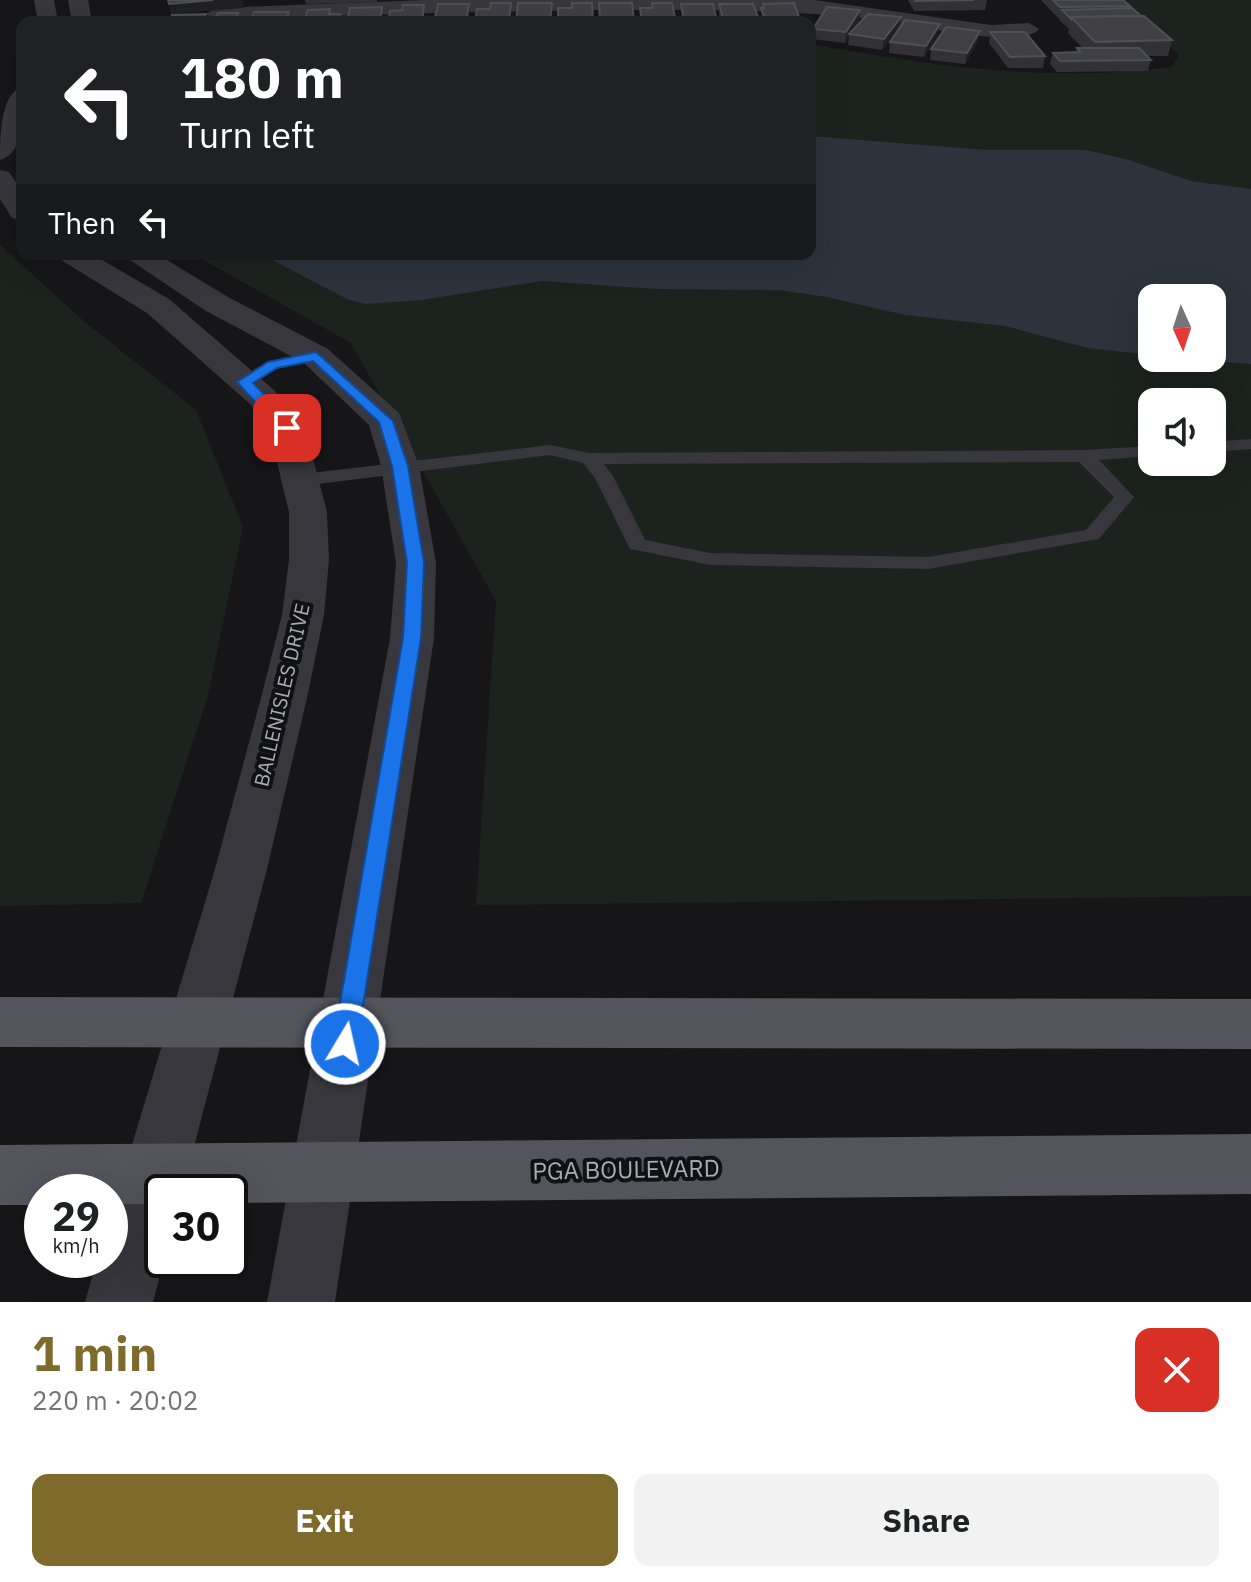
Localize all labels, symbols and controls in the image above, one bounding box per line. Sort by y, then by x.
text: 180 m [180,41,344,113]
icon: left [48,48,152,152]
text: Turn left [180,111,315,158]
icon: left [132,200,176,244]
text: Then [48,203,116,242]
north arrow [1138,284,1226,372]
map controls [1138,284,1226,476]
button: sound [1138,388,1226,476]
pin [253,394,321,462]
icon: arrive [265,406,309,450]
street label: BALLENISLES DRIVE [247,601,316,789]
position arrow [303,1002,387,1086]
street label: PGA BOULEVARD [532,1151,720,1187]
speed limit sign: 30 [144,1174,248,1278]
text: 29 [52,1190,100,1242]
text: km/h [52,1232,100,1259]
text: 1 min [32,1322,157,1384]
button: close [1135,1328,1219,1412]
text: 220 m · 20:02 [32,1383,198,1417]
button: Exit [32,1474,618,1566]
button: Share [634,1474,1219,1566]

